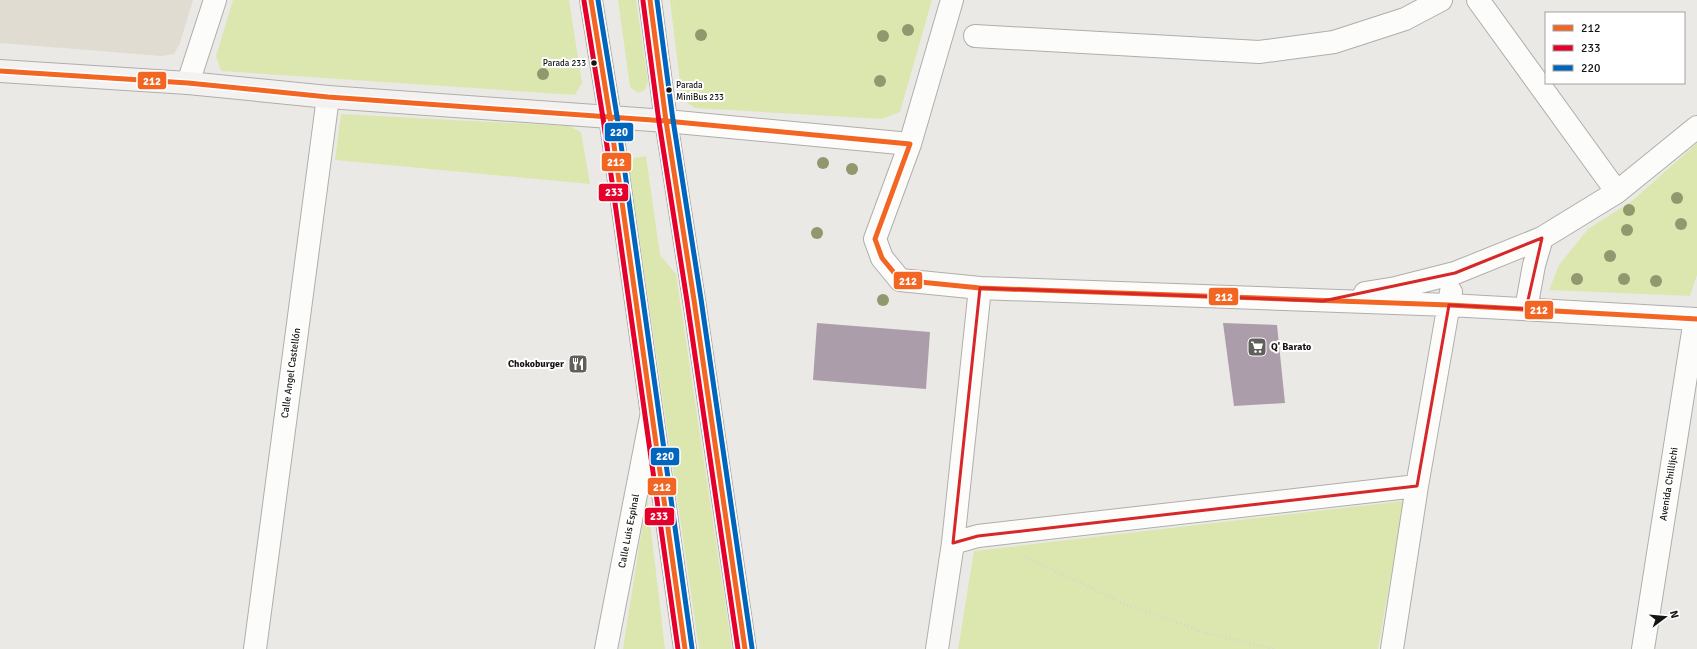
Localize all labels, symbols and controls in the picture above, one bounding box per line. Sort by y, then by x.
legend [1545,12,1685,84]
text: 212 [1581,21,1600,36]
text: 233 [1581,41,1600,56]
place label: Parada 233 [543,58,586,69]
marker: Parada 233 [589,58,599,68]
text: 220 [1581,61,1600,76]
line badge: 212 [137,71,167,90]
text: 212 [143,75,161,88]
place label: Parada MiniBus 233 [676,80,724,103]
marker: Parada MiniBus 233 [664,85,674,95]
line badge: 220 [604,122,634,142]
text: 220 [610,126,628,139]
line badge: 212 [601,152,632,172]
text: 212 [607,156,625,169]
line badge: 233 [598,183,629,202]
text: 233 [605,186,623,199]
line badge: 212 [893,271,923,290]
text: 212 [899,275,917,288]
line badge: 212 [1208,287,1239,306]
text: 212 [1215,291,1233,304]
line badge: 212 [1524,300,1554,320]
text: 212 [1530,304,1548,317]
street label: Calle Angel Castellón [279,327,303,419]
supermarket icon: Q' Barato [1246,336,1268,358]
place label: Q' Barato [1271,341,1311,353]
restaurant icon: Chokoburger [567,353,589,375]
place label: Chokoburger [508,358,564,370]
street label: Avenida Chillijchi [1657,446,1681,522]
line badge: 220 [650,447,680,466]
text: 220 [656,450,674,463]
line badge: 212 [647,477,677,496]
text: 212 [653,481,671,494]
street label: Calle Luis Espinal [616,493,642,569]
line badge: 233 [644,507,675,526]
text: 233 [650,510,668,523]
north arrow [1645,597,1685,637]
text: N [1667,609,1681,620]

